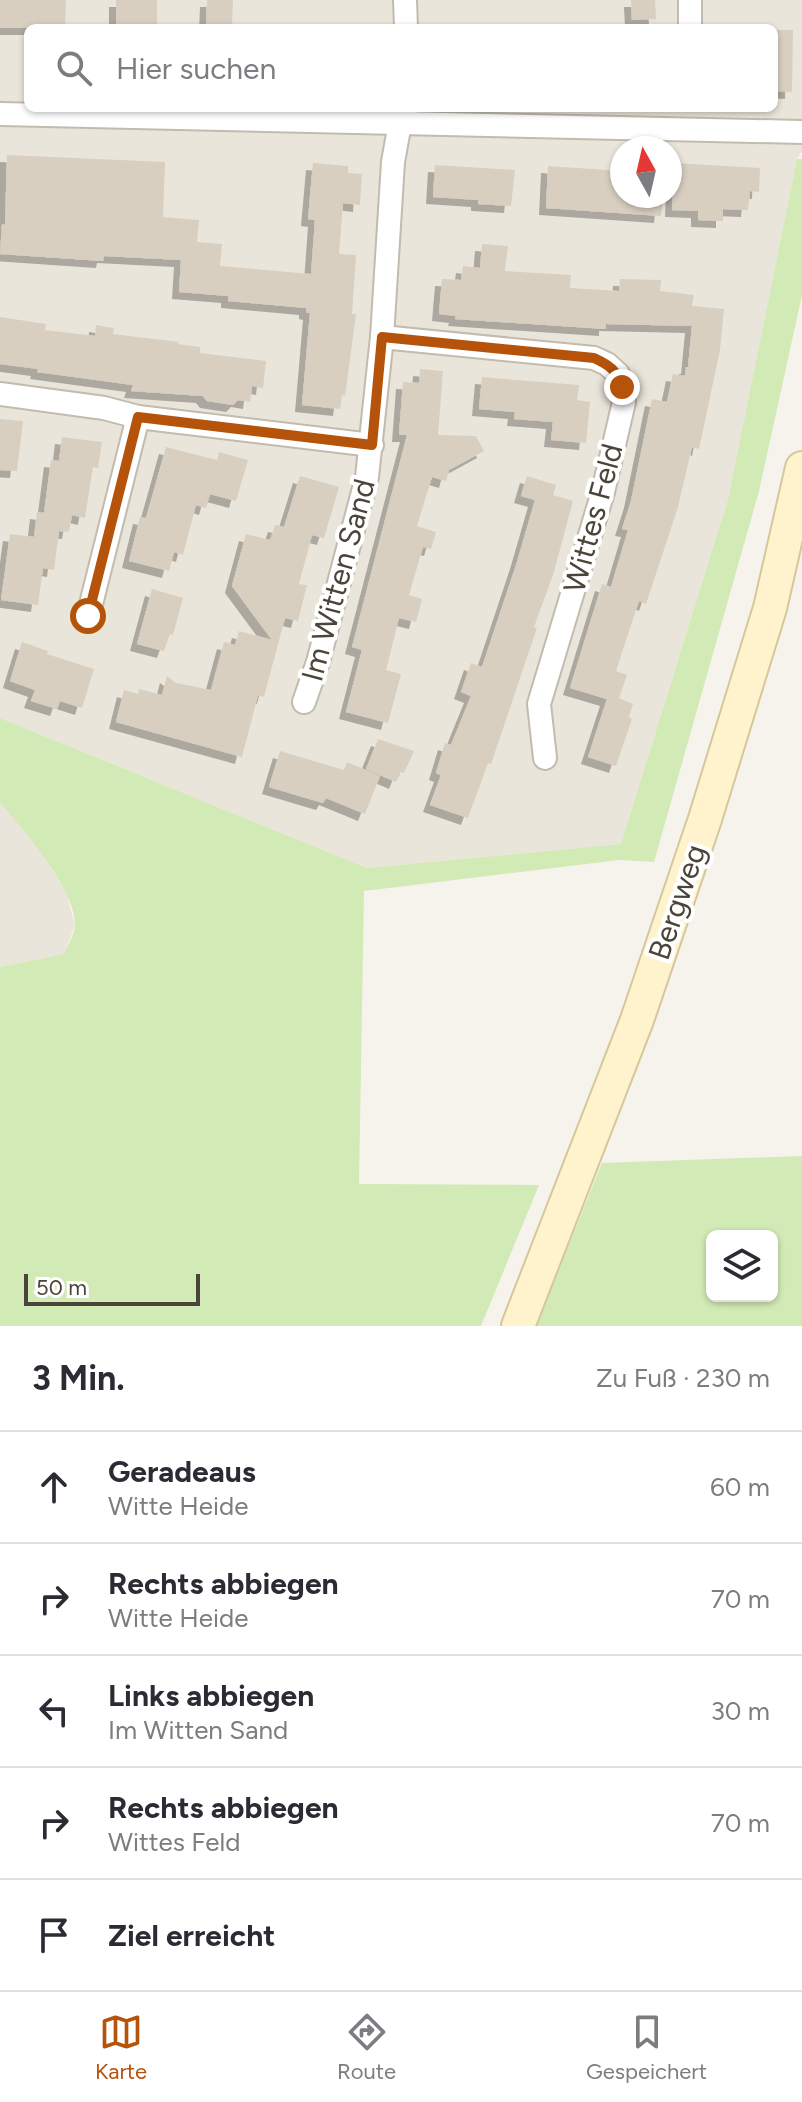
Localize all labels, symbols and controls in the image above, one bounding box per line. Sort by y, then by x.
search box [24,24,778,112]
icon: search [52,46,96,90]
text: Hier suchen [116,50,276,87]
north arrow [610,136,682,208]
route end [604,369,640,405]
street label: Wittes Feld [555,439,631,597]
street label: Im Witten Sand [293,475,383,685]
route start [70,598,106,634]
street label: Bergweg [640,839,714,965]
map controls [706,1230,778,1302]
button: layers [706,1230,778,1302]
scale bar [24,1270,200,1306]
text: 50 m [36,1274,87,1301]
text: 3 Min. [32,1358,125,1399]
text: Zu Fuß · 230 m [596,1362,770,1394]
text: Geradeaus [108,1453,256,1490]
icon: ahead [32,1465,76,1509]
text: 60 m [710,1471,770,1503]
text: Witte Heide [108,1490,248,1522]
text: Rechts abbiegen [108,1565,339,1602]
icon: right [32,1577,76,1621]
text: 70 m [711,1583,770,1615]
text: Witte Heide [108,1602,248,1634]
text: Links abbiegen [108,1677,314,1714]
icon: left [32,1689,76,1733]
text: 30 m [711,1695,770,1727]
text: Im Witten Sand [108,1714,288,1746]
text: Rechts abbiegen [108,1789,339,1826]
icon: right [32,1801,76,1845]
text: 70 m [711,1807,770,1839]
text: Wittes Feld [108,1826,240,1858]
icon: arrive [32,1913,76,1957]
text: Ziel erreicht [108,1917,275,1954]
tab: Karte [95,2010,147,2085]
tab: Route [337,2010,396,2085]
tab: Gespeichert [586,2010,707,2085]

